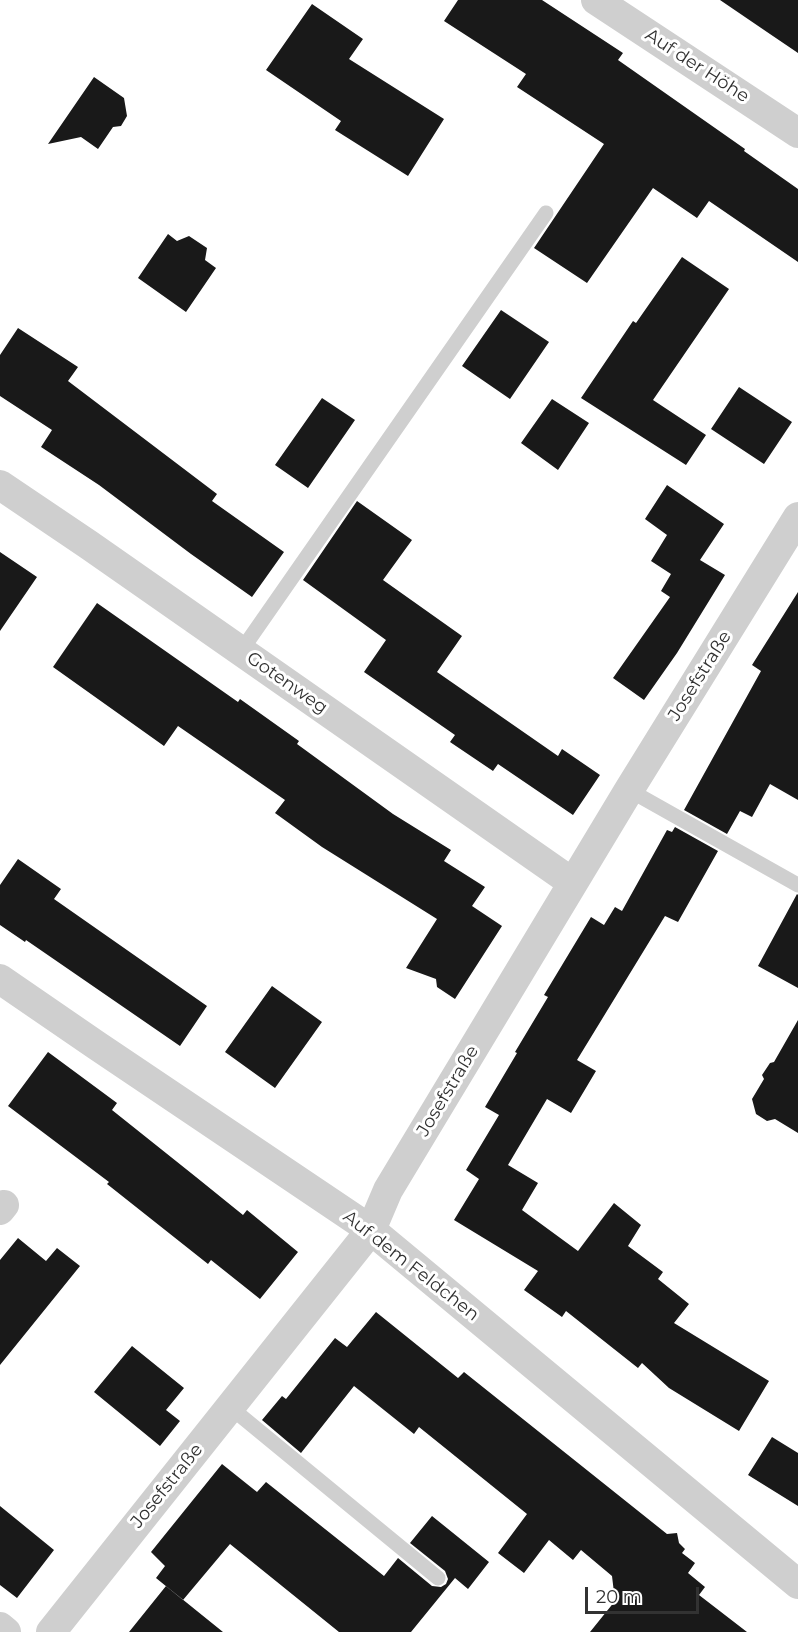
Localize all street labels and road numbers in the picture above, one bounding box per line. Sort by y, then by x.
street label: Auf der Höhe [641,24,753,108]
street label: Josefstraße [664,627,736,725]
street label: Gotenweg [242,647,332,719]
street label: Josefstraße [412,1042,484,1140]
street label: Auf dem Feldchen [339,1206,483,1326]
street label: Josefstraße [126,1440,208,1532]

